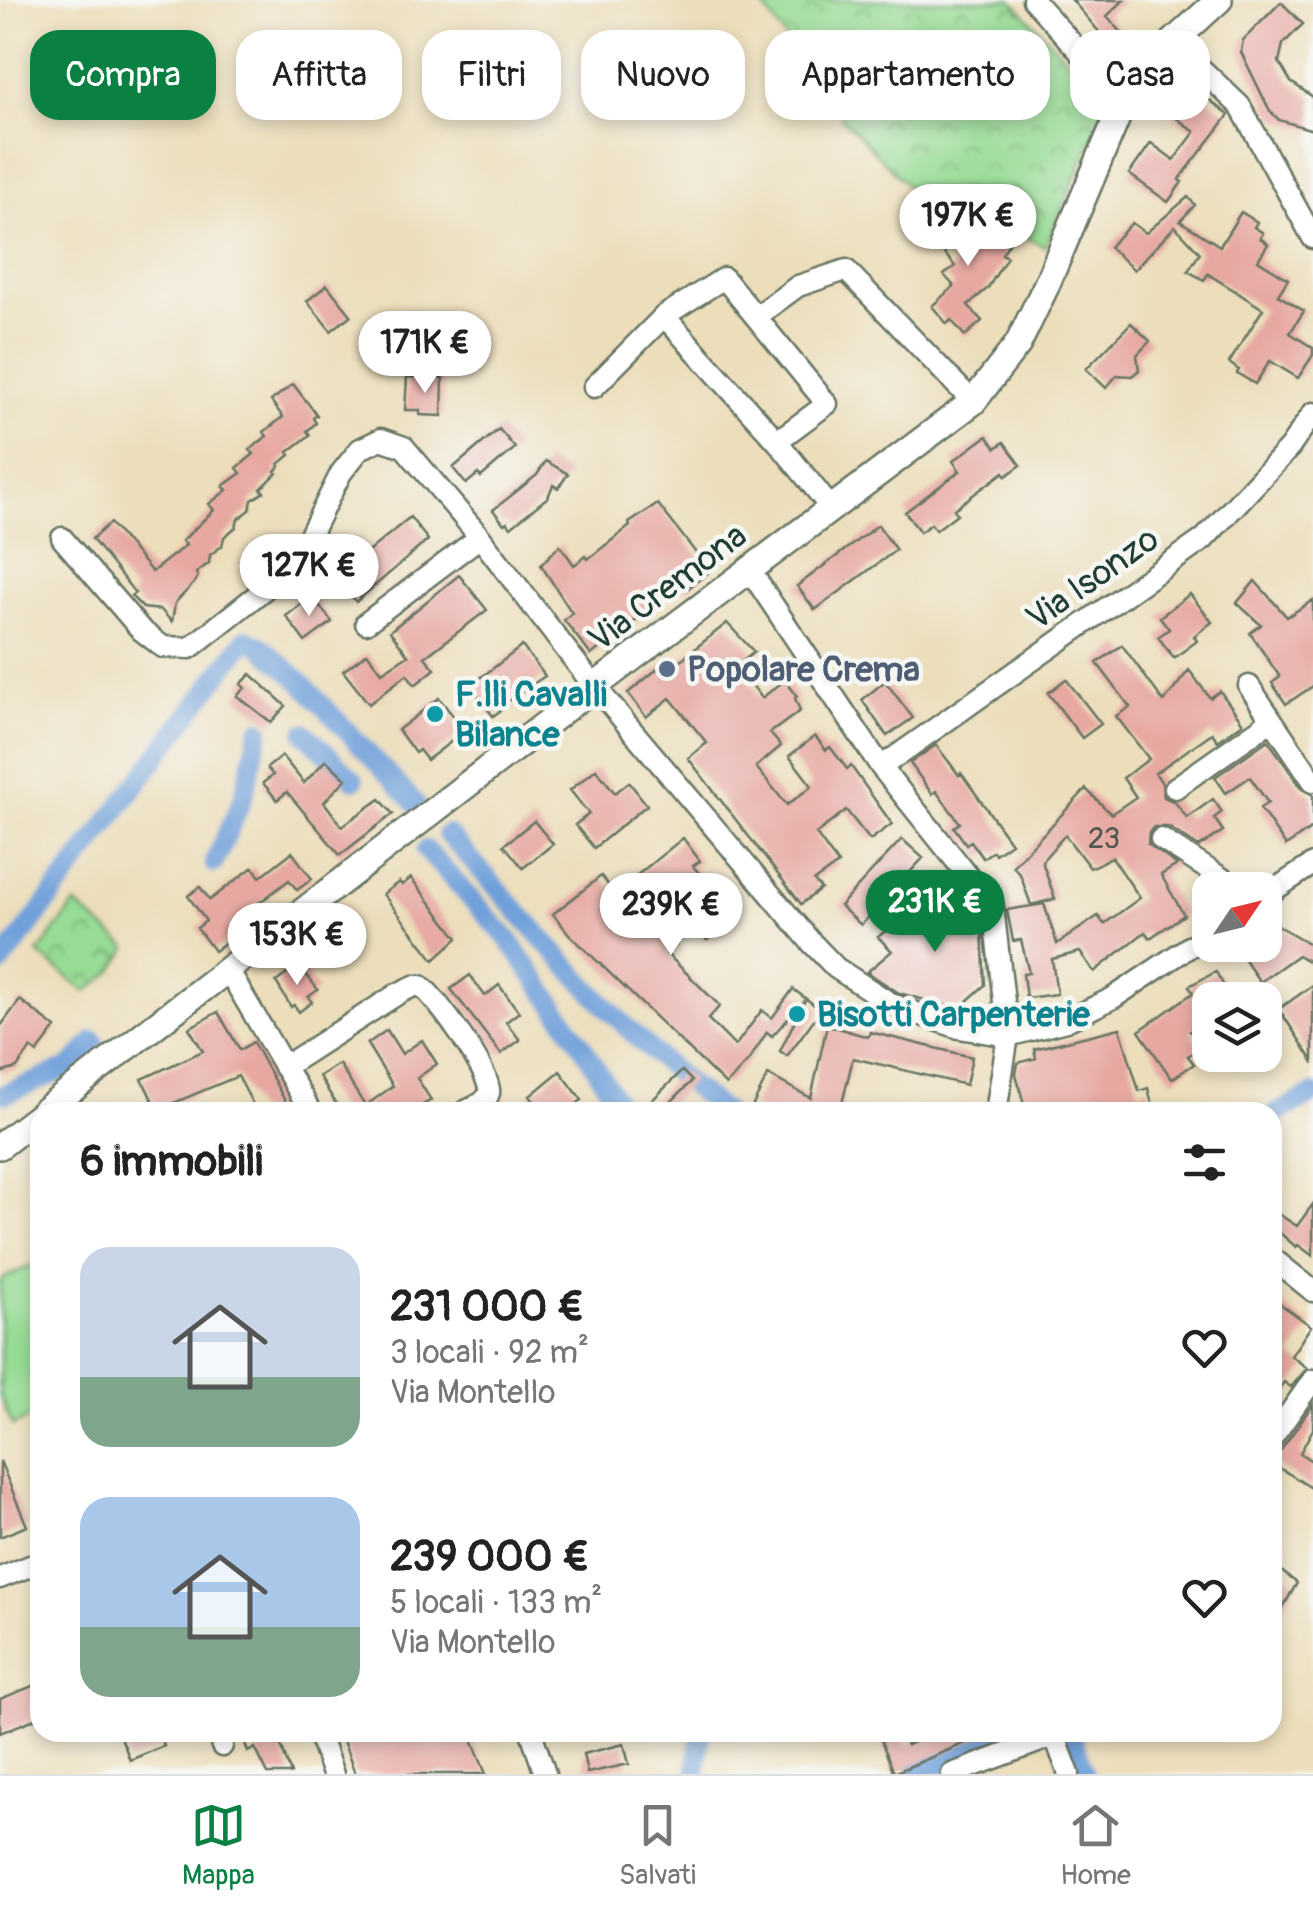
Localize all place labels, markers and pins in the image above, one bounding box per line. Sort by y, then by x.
pin: 197K € [887,184,1049,269]
pin: 171K € [344,311,506,396]
pin: 127K € [228,534,390,619]
place label: Popolare Crema [687,648,920,692]
marker: Popolare Crema [656,658,678,680]
place label: F.lli Cavalli Bilance [455,673,607,757]
marker: F.lli Cavalli Bilance [424,703,446,725]
pin: 231K € [854,870,1016,955]
pin: 239K € [590,873,752,958]
pin: 153K € [216,903,378,988]
place label: Bisotti Carpenterie [817,993,1091,1037]
marker: Bisotti Carpenterie [786,1003,808,1025]

